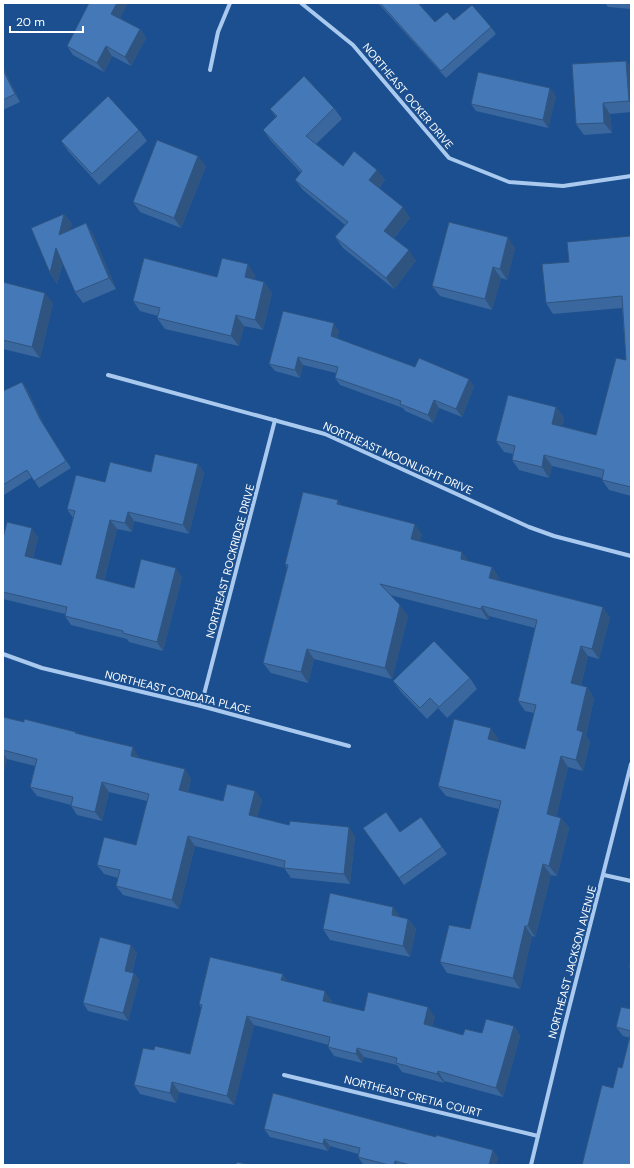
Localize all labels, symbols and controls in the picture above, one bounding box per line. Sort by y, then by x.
scale bar [10,8,83,34]
text: 20 m [16,14,45,30]
street label: NORTHEAST OCKER DRIVE [360,40,456,152]
street label: NORTHEAST MOONLIGHT DRIVE [321,419,475,497]
street label: NORTHEAST ROCKRIDGE DRIVE [203,482,257,640]
street label: NORTHEAST CORDATA PLACE [103,667,253,717]
street label: NORTHEAST JACKSON AVENUE [545,884,599,1040]
street label: NORTHEAST CRETIA COURT [343,1072,483,1120]

